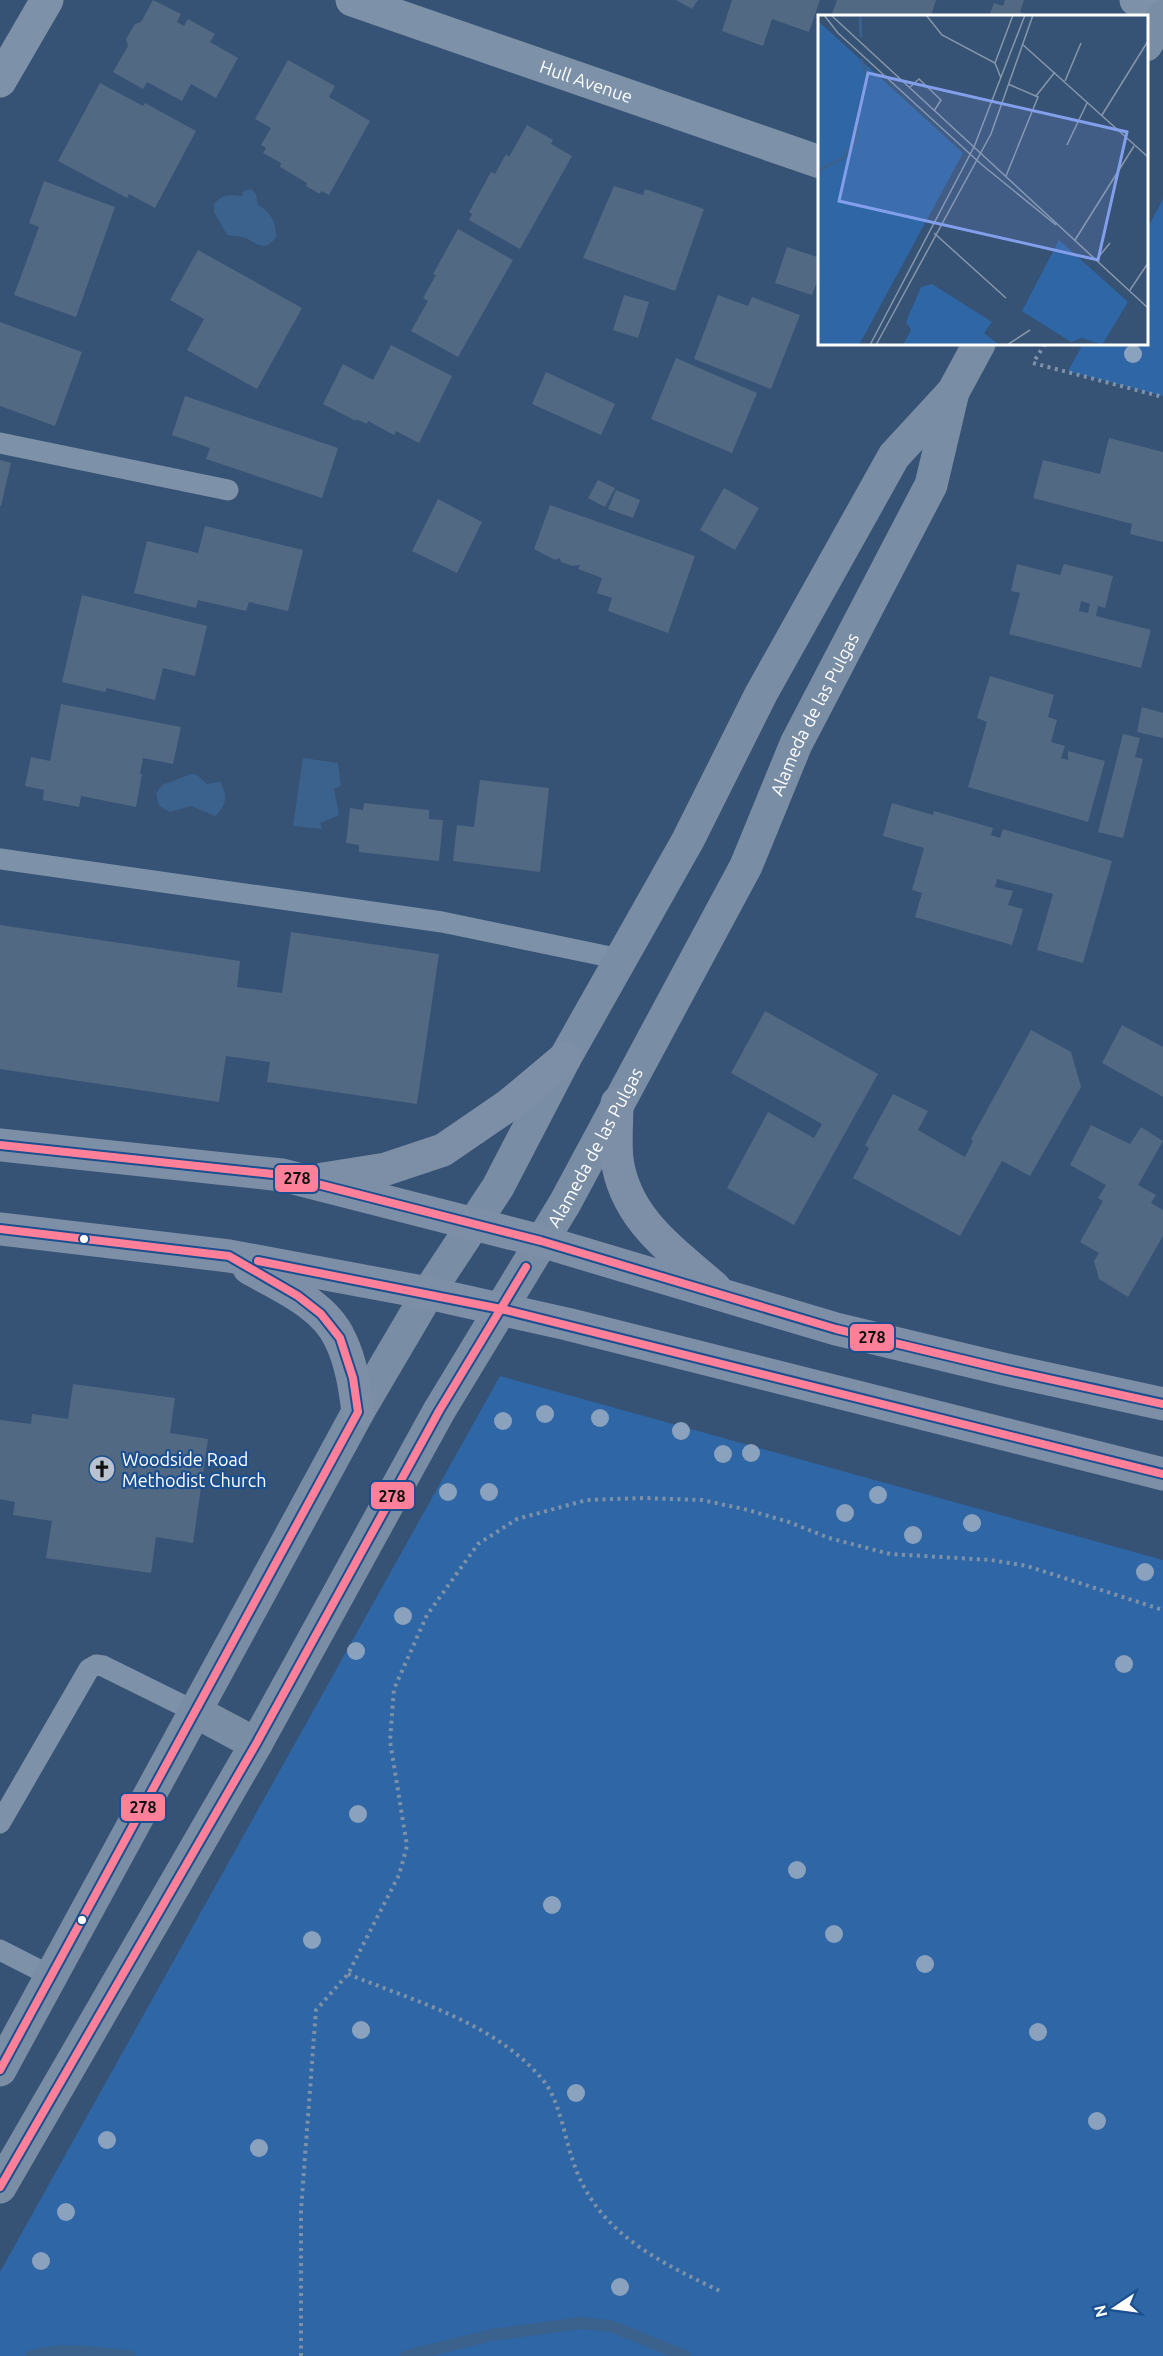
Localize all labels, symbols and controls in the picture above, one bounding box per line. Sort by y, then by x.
inset map [818,15,1148,345]
street label: Hull Avenue [537,56,635,106]
street label: Alameda de las Pulgas [766,629,862,798]
street label: Alameda de las Pulgas [543,1064,646,1231]
line badge: 278 [274,1164,319,1193]
text: 278 [283,1169,311,1187]
unlabelled marker [78,1233,90,1245]
line badge: 278 [849,1323,895,1352]
text: 278 [858,1328,886,1346]
place label: Woodside Road Methodist Church [122,1449,266,1490]
church icon: Woodside Road Methodist Church [87,1454,117,1484]
line badge: 278 [370,1481,415,1510]
text: 278 [378,1487,406,1505]
line badge: 278 [120,1793,166,1822]
text: 278 [129,1798,157,1816]
unlabelled marker [76,1914,88,1926]
north arrow [1085,2278,1145,2338]
text: N [1090,2304,1110,2319]

